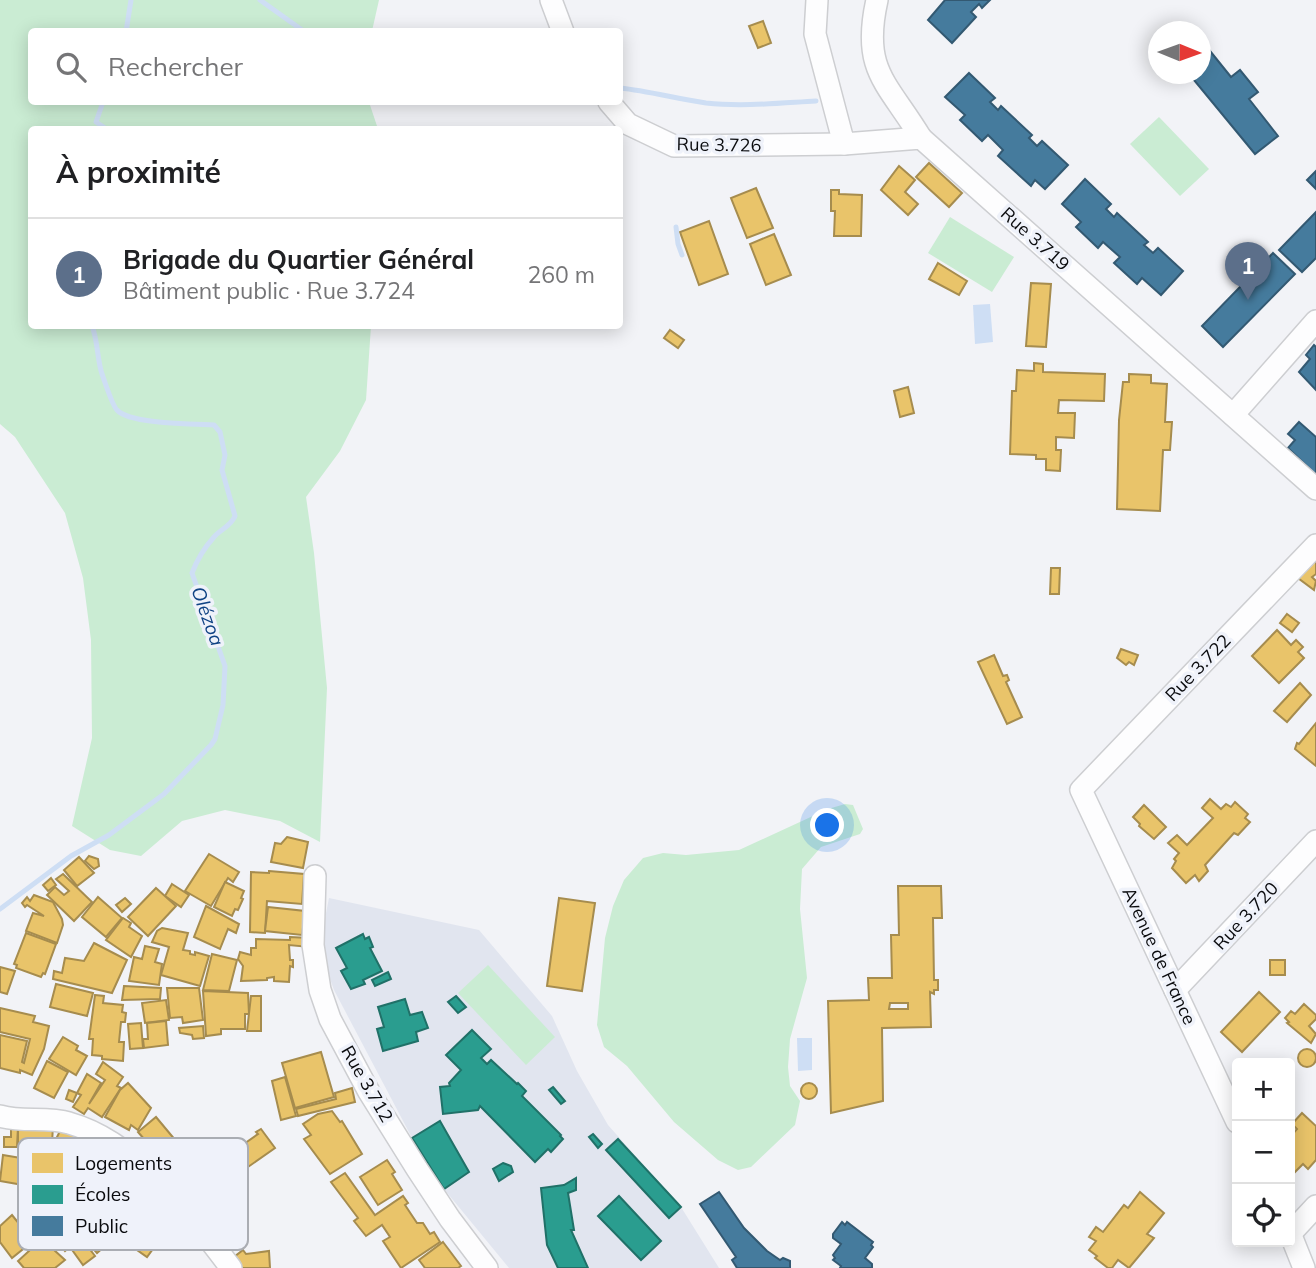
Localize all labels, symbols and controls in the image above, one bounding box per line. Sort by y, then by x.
north arrow [1148,21,1211,84]
search box [28,28,623,105]
icon: search [52,48,90,86]
text: Rechercher [108,50,243,83]
street label: Rue 3.726 [676,132,762,157]
text: À proximité [56,153,221,191]
street label: Rue 3.719 [996,202,1074,275]
pin: 1 [1225,242,1271,300]
text: Brigade du Quartier Général [123,243,474,276]
text: 1 [72,260,86,289]
text: 260 m [527,260,595,289]
text: Bâtiment public · Rue 3.724 [123,276,415,305]
water label: Olézoa [186,583,230,649]
street label: Rue 3.722 [1160,629,1235,706]
your location [810,808,844,842]
street label: Rue 3.720 [1208,877,1283,954]
street label: Avenue de France [1118,883,1201,1028]
street label: Rue 3.712 [336,1041,399,1126]
map controls [1232,1058,1295,1247]
button: + [1232,1058,1295,1121]
button: − [1232,1121,1295,1184]
legend [18,1138,248,1250]
text: Logements [75,1151,172,1175]
text: Écoles [75,1182,130,1206]
button: locate [1232,1184,1295,1247]
text: Public [75,1214,128,1238]

